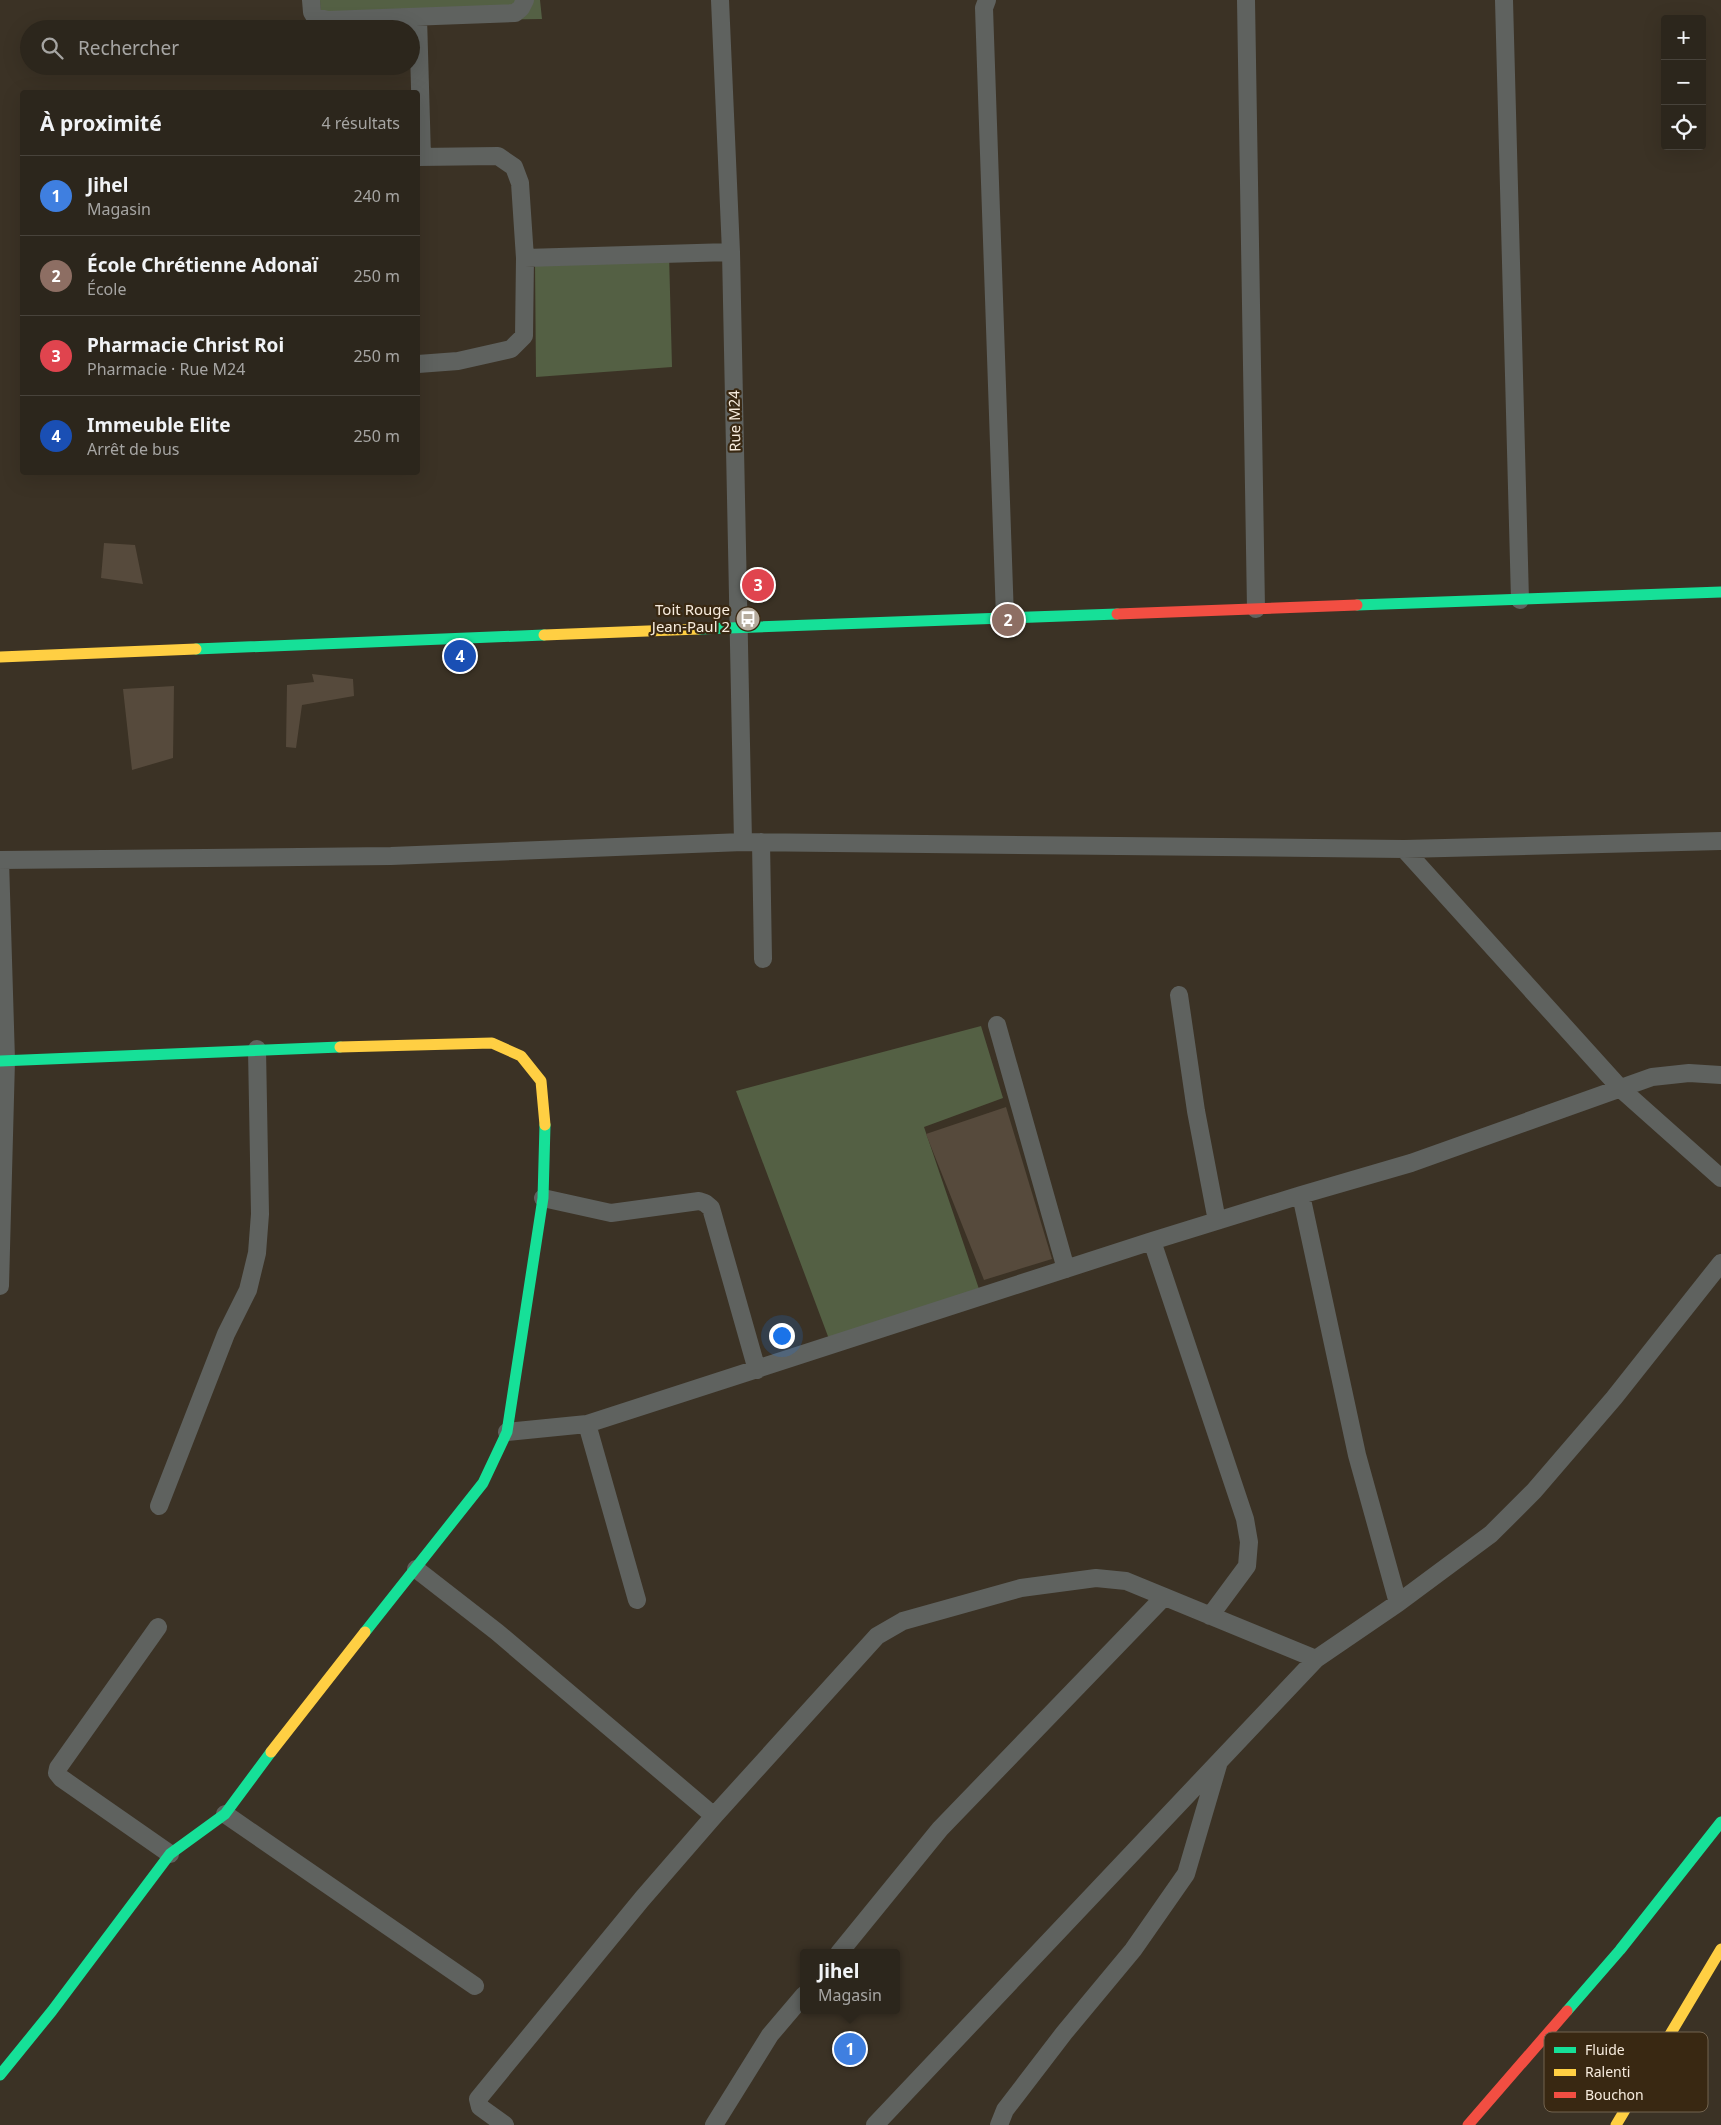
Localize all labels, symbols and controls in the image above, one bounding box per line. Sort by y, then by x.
map controls [1661,15,1706,150]
button: + [1661,15,1706,60]
search box [20,20,420,75]
icon: search [38,34,66,62]
text: Rechercher [78,35,179,61]
button: − [1661,60,1706,105]
button: locate [1661,105,1706,150]
text: À proximité [40,109,162,137]
text: 4 résultats [322,112,400,134]
text: Jihel [87,172,128,198]
text: 1 [51,185,61,207]
text: 240 m [353,185,400,207]
text: Magasin [87,198,151,220]
text: École Chrétienne Adonaï [87,252,318,278]
text: 2 [51,265,61,287]
text: 250 m [353,265,400,287]
text: École [87,278,126,300]
text: Pharmacie Christ Roi [87,332,284,358]
text: 3 [51,345,61,367]
text: 250 m [353,345,400,367]
text: Pharmacie · Rue M24 [87,358,245,380]
street label: Rue M24 [723,390,745,452]
text: Immeuble Elite [87,412,231,438]
text: 4 [51,425,61,447]
text: 250 m [353,425,400,447]
text: Arrêt de bus [87,438,180,460]
pin: 3 [742,566,774,604]
place label: Toit Rouge Jean-Paul 2 [650,599,730,636]
pin: 2 [992,601,1024,639]
bus stop icon: Toit Rouge Jean-Paul 2 [735,606,761,632]
pin: 4 [444,637,476,675]
your location [769,1323,795,1349]
popup [800,1949,900,2014]
text: Jihel [818,1958,859,1984]
text: Magasin [818,1984,882,2006]
pin: 1 [834,2030,866,2068]
legend [1544,2032,1708,2112]
text: Fluide [1585,2040,1625,2059]
text: Ralenti [1585,2062,1630,2081]
text: Bouchon [1585,2085,1644,2104]

